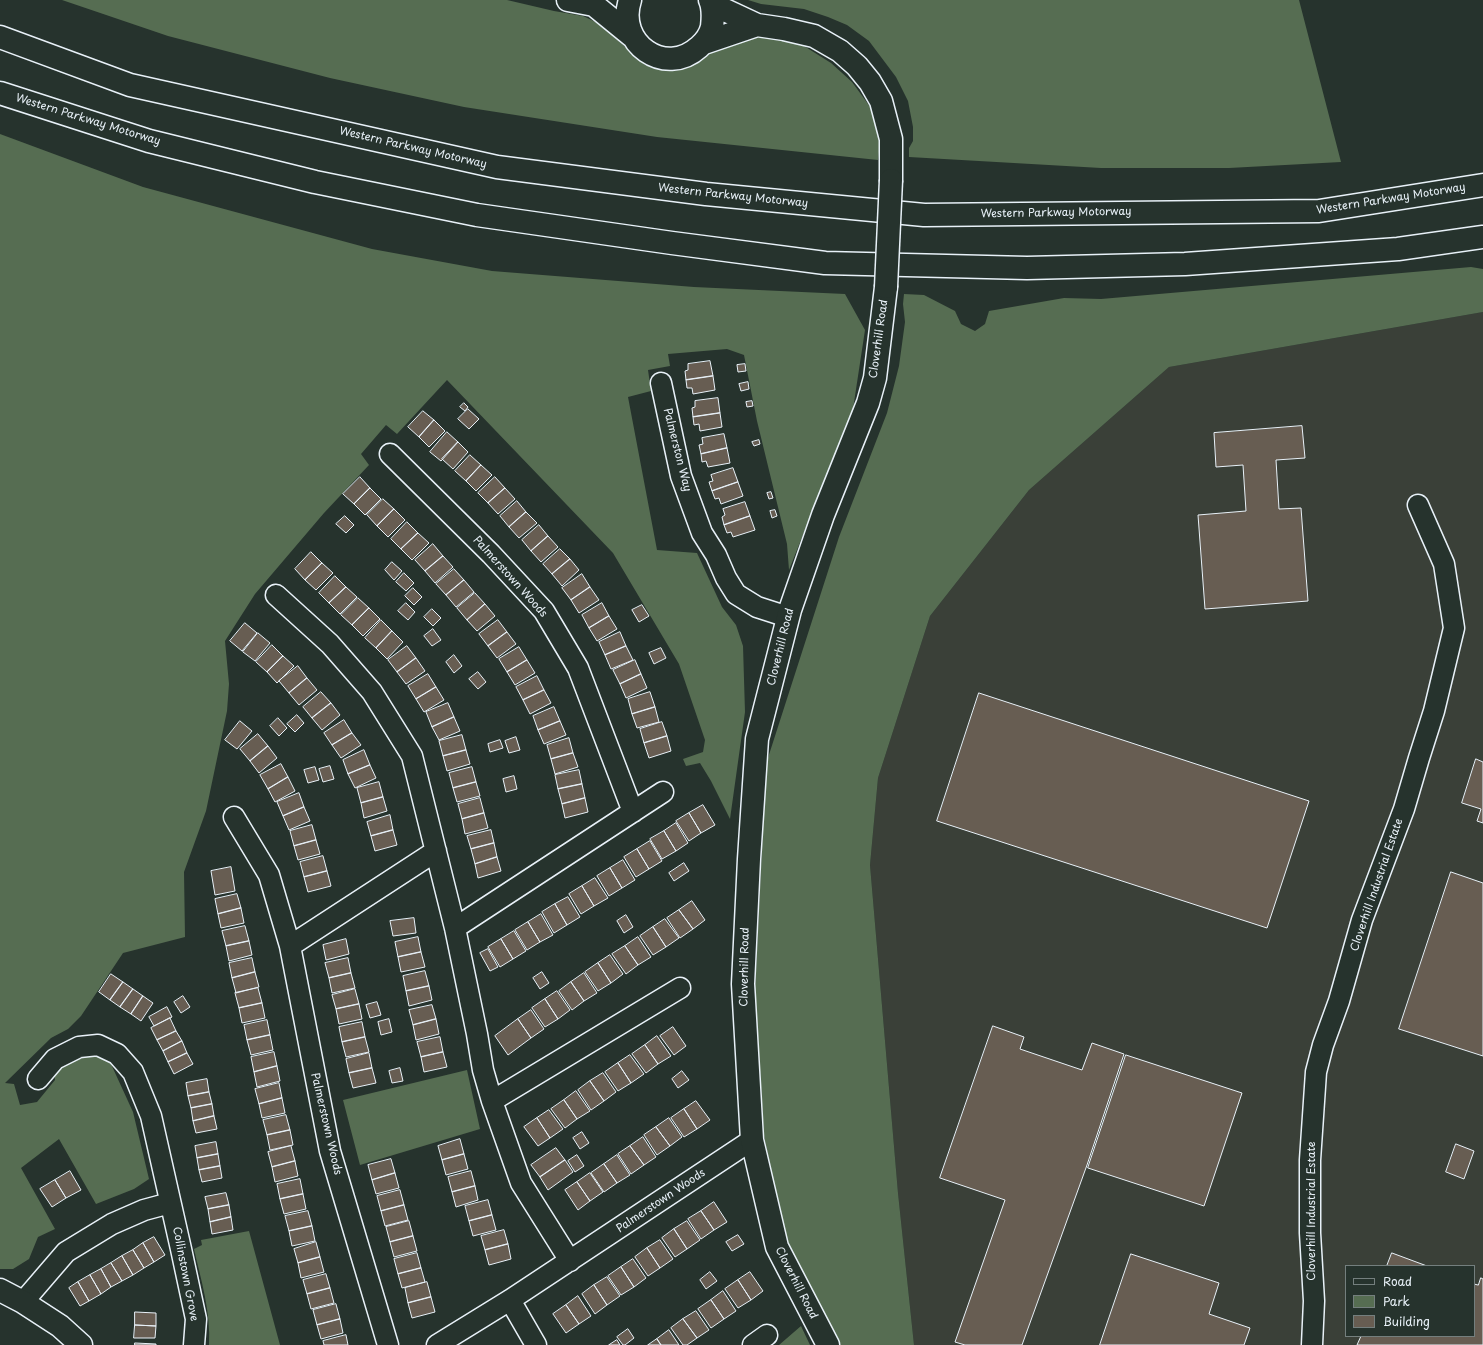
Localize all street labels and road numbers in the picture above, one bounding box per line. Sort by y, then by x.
street label: Western Parkway Motorway [14,92,162,148]
street label: Western Parkway Motorway [338,125,488,171]
street label: Western Parkway Motorway [1315,181,1467,217]
street label: Western Parkway Motorway [657,182,809,210]
street label: Western Parkway Motorway [980,205,1132,221]
street label: Cloverhill Road [867,299,891,379]
street label: Palmerston Way [660,407,694,493]
street label: Palmerstown Woods [470,534,550,620]
street label: Cloverhill Road [765,607,797,687]
street label: Cloverhill Industrial Estate [1348,817,1406,953]
street label: Cloverhill Road [738,927,752,1007]
street label: Palmerstown Woods [308,1072,344,1176]
street label: Cloverhill Industrial Estate [1305,1141,1319,1281]
street label: Palmerstown Woods [614,1166,708,1236]
street label: Collinstown Grove [169,1226,201,1322]
street label: Cloverhill Road [772,1245,820,1321]

